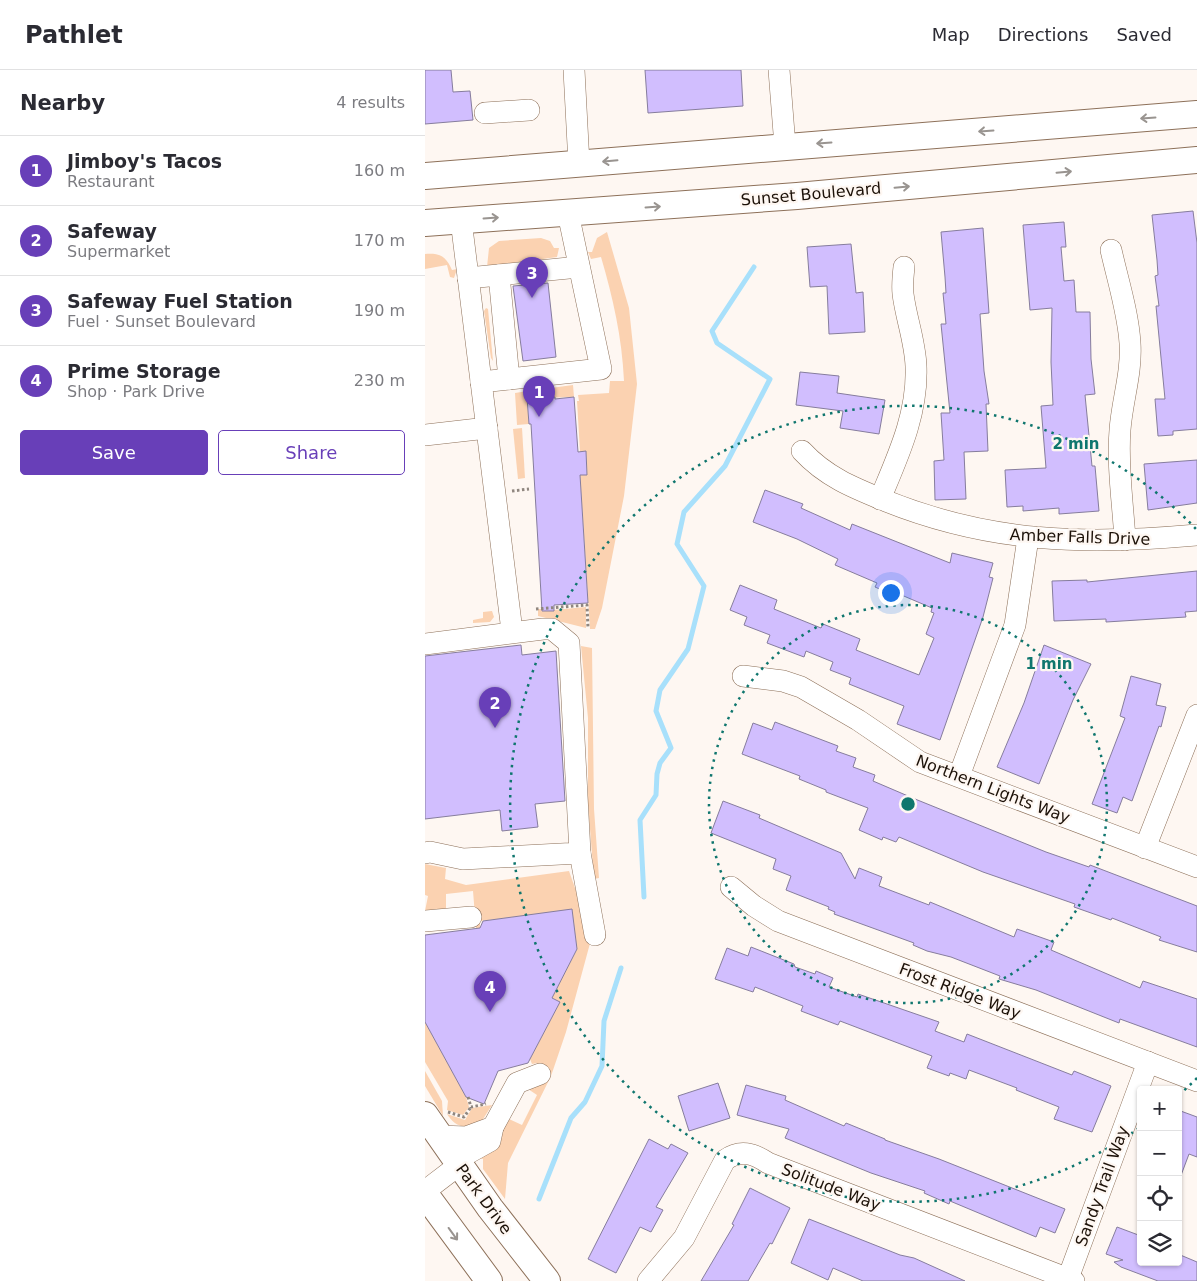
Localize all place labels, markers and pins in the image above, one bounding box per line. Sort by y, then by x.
pin: 3 [516,257,548,298]
pin: 1 [523,376,555,417]
pin: 2 [479,687,511,728]
centre of rings [899,795,917,813]
pin: 4 [474,971,506,1012]

